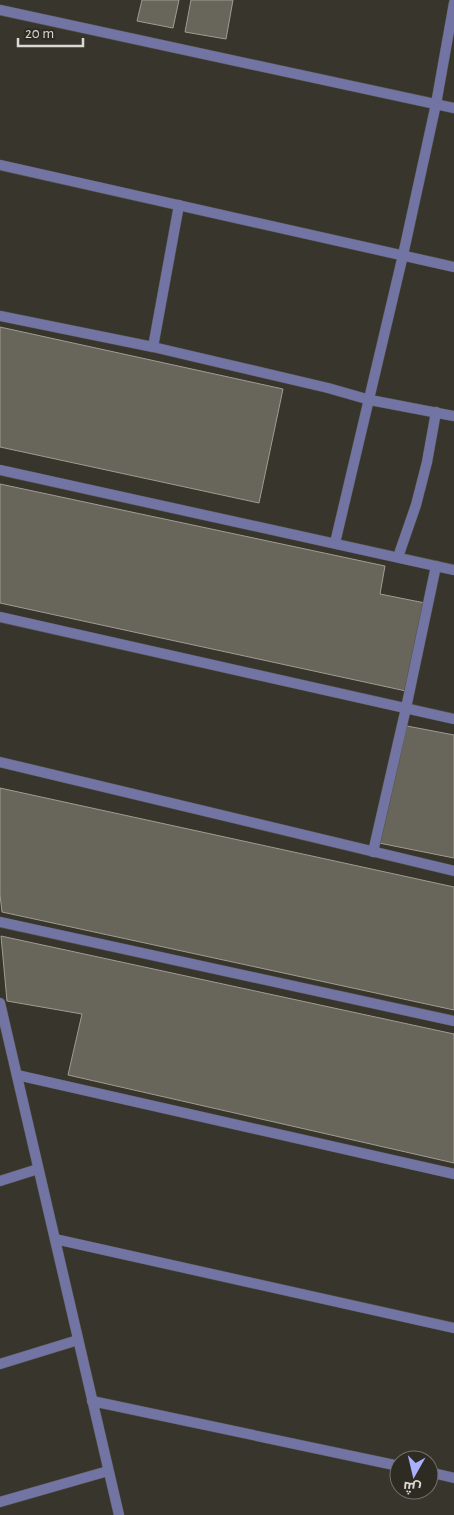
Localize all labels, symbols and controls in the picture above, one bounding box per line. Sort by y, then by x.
scale bar [18,15,82,47]
text: 20 m [25,26,54,41]
north arrow [389,1450,439,1500]
text: ش [402,1478,422,1497]

